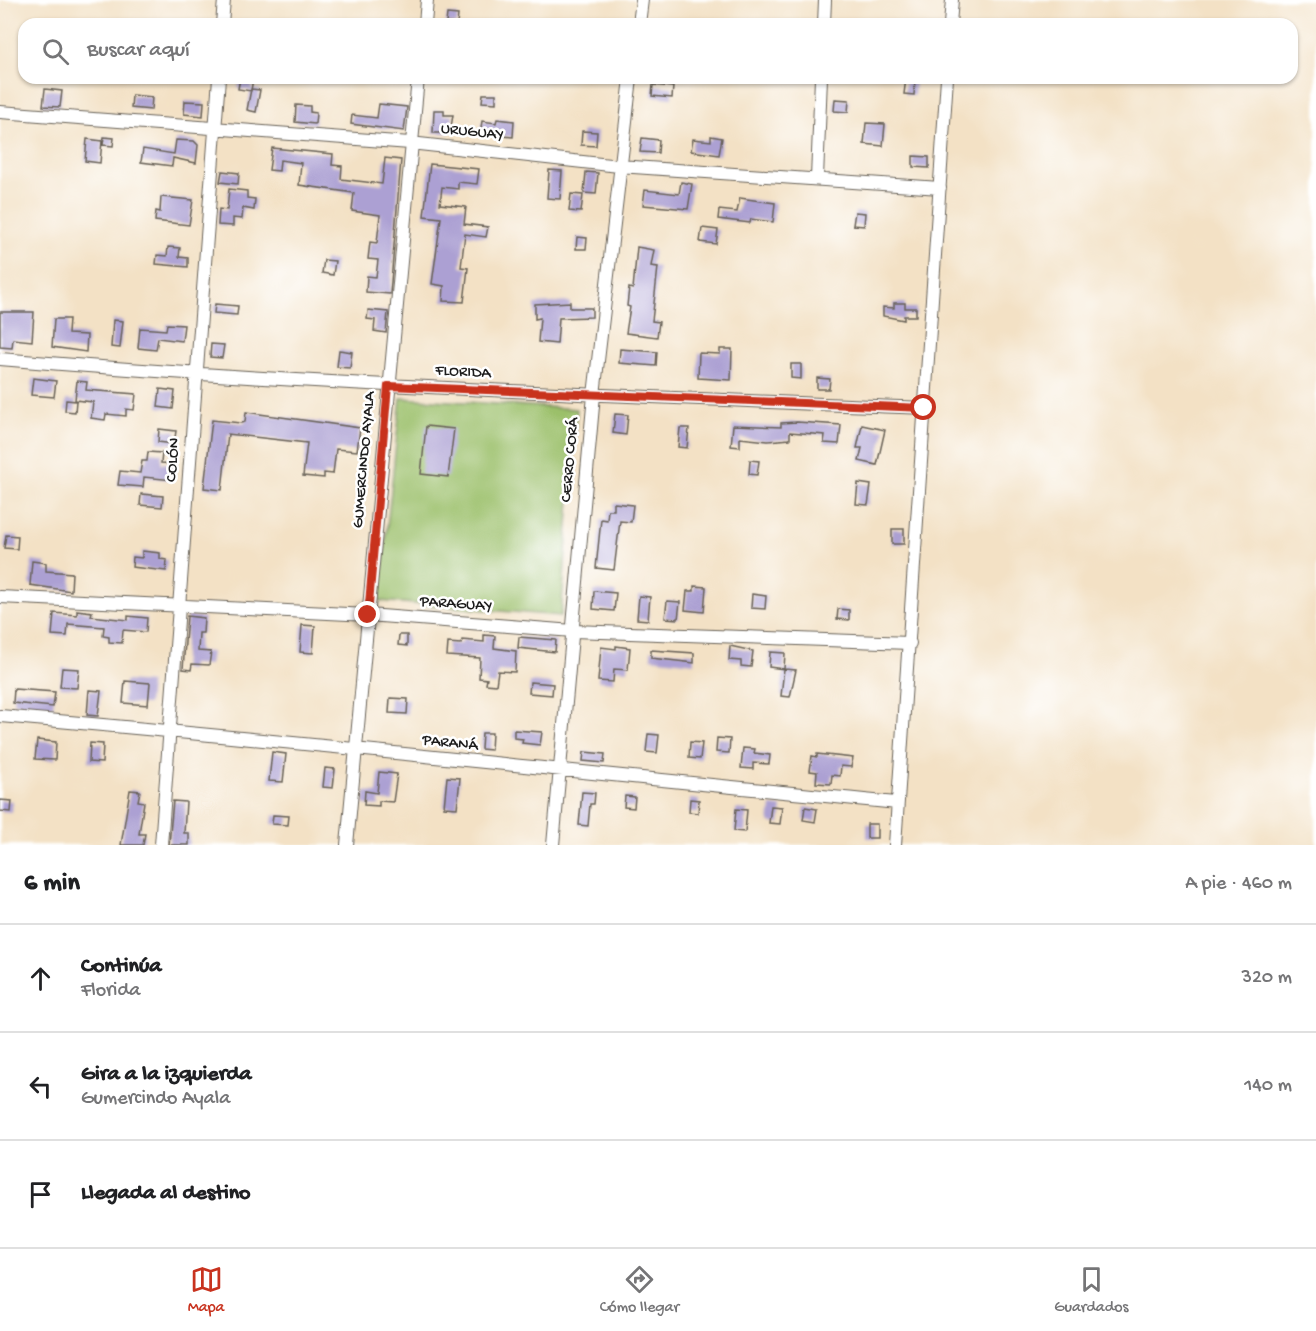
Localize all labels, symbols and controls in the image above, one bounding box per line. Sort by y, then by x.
search box [18,18,1298,84]
icon: search [39,35,72,68]
text: Buscar aquí [87,38,190,64]
street label: URUGUAY [440,120,504,146]
street label: FLORIDA [434,362,493,384]
street label: GUMERCINDO AYALA [350,389,381,529]
route start [910,394,936,420]
street label: CERRO CORÁ [557,415,584,503]
street label: COLÓN [163,437,185,483]
street label: PARAGUAY [418,593,493,617]
route end [354,601,380,627]
street label: PARANÁ [420,731,480,757]
text: 6 min [24,869,80,900]
text: A pie · 460 m [1185,873,1292,896]
text: Continúa [81,954,162,980]
icon: ahead [24,962,57,995]
text: 320 m [1242,967,1292,990]
text: Florida [81,980,140,1003]
text: Gira a la izquierda [81,1062,252,1088]
icon: left [24,1070,57,1103]
text: 140 m [1244,1075,1292,1098]
text: Gumercindo Ayala [81,1088,230,1111]
icon: arrive [24,1178,57,1211]
text: Llegada al destino [81,1181,251,1207]
tab: Mapa [188,1263,224,1318]
tab: Cómo llegar [600,1263,679,1318]
tab: Guardados [1054,1263,1128,1318]

